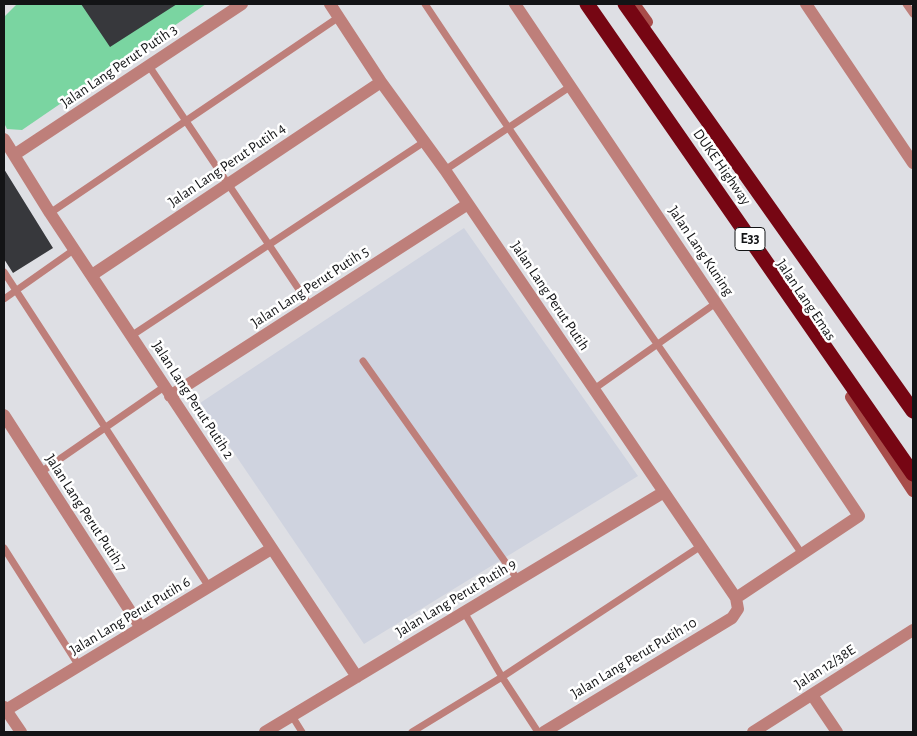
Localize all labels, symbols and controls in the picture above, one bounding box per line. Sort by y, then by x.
street label: Jalan Lang Perut Putih 3 [57,20,181,112]
street label: Jalan Lang Perut Putih 4 [165,119,289,211]
street label: DUKE Highway [689,126,755,208]
street label: Jalan Lang Kuning [664,203,738,299]
road number: E33 [735,228,765,250]
street label: Jalan Lang Perut Putih [507,238,593,354]
street label: Jalan Lang Perut Putih 5 [248,242,372,332]
street label: Jalan Lang Emas [772,256,840,344]
street label: Jalan Lang Perut Putih 2 [148,338,238,462]
street label: Jalan Lang Perut Putih 7 [41,451,131,575]
street label: Jalan Lang Perut Putih 9 [393,555,519,641]
street label: Jalan Lang Perut Putih 6 [67,573,193,659]
street label: Jalan Lang Perut Putih 10 [568,613,700,703]
street label: Jalan 12/38E [791,641,859,693]

